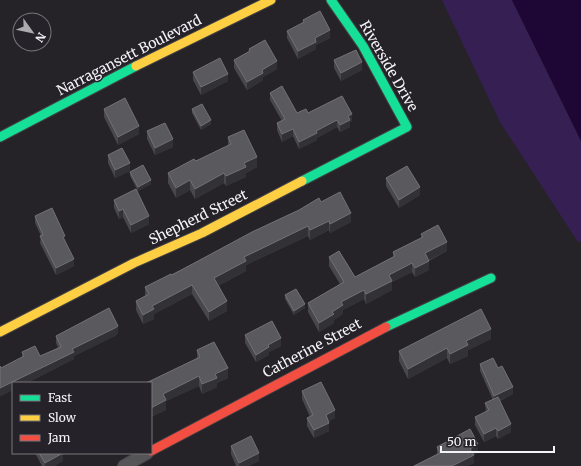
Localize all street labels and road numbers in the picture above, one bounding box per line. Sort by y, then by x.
street label: Narragansett Boulevard [54,10,205,99]
street label: Riverside Drive [356,17,422,115]
street label: Shepherd Street [146,185,251,249]
street label: Catherine Street [259,314,365,382]

